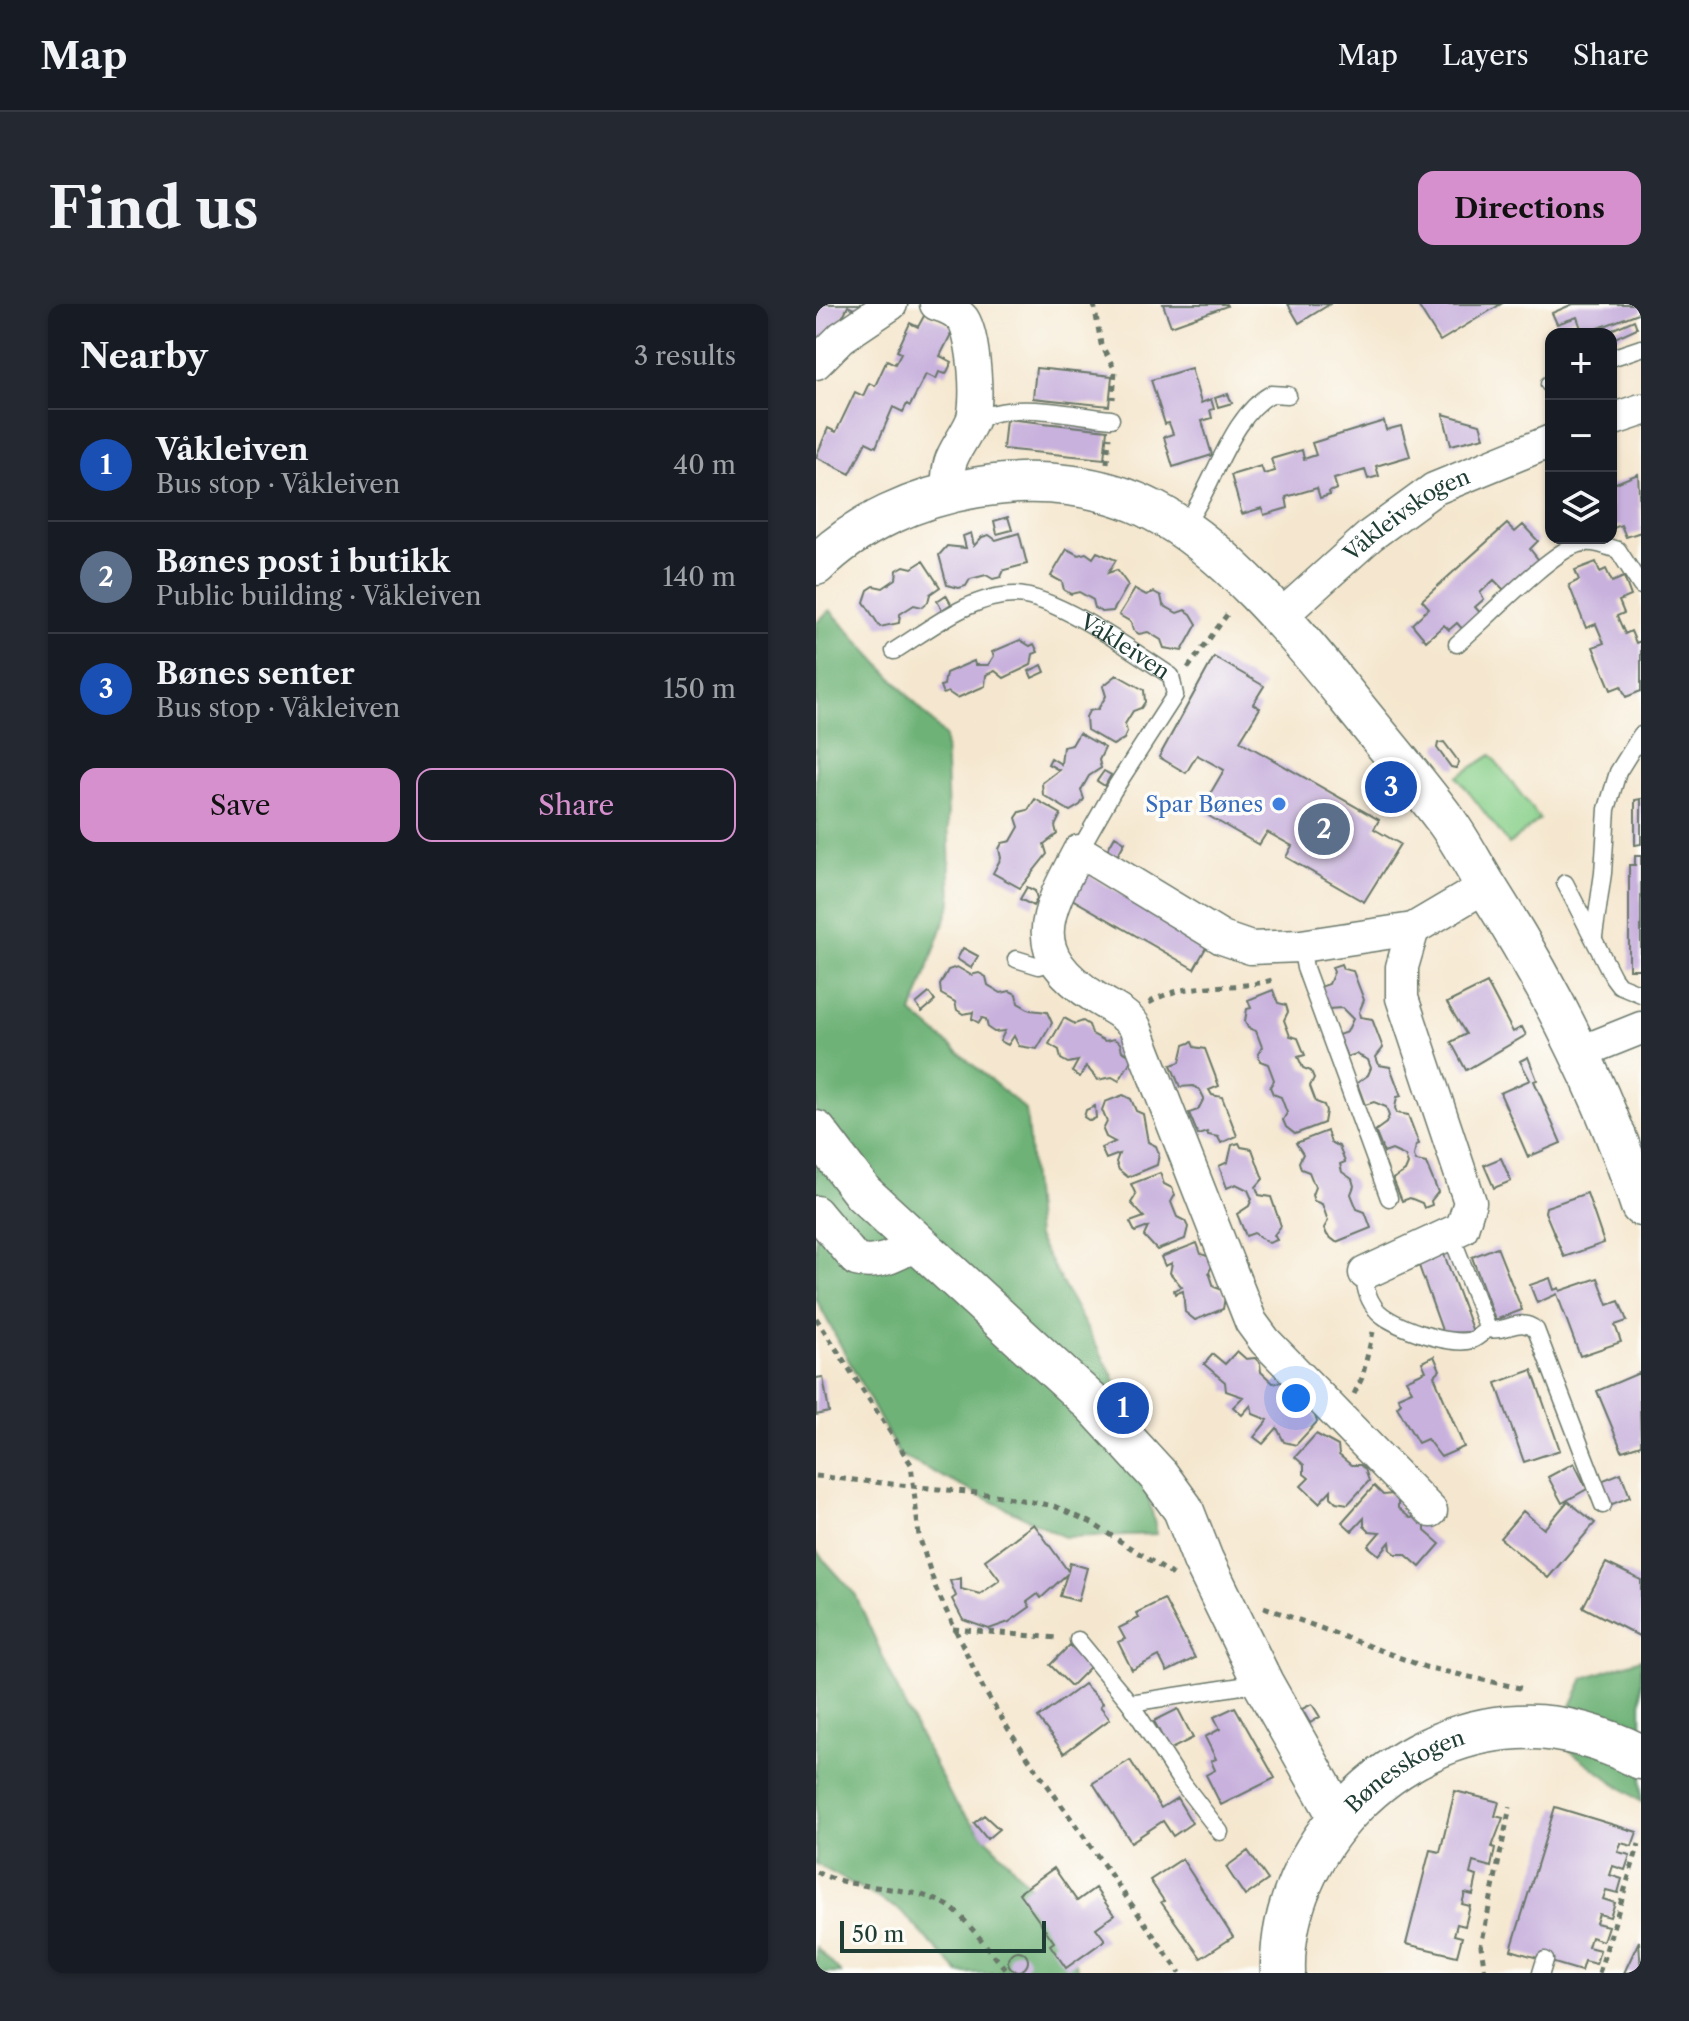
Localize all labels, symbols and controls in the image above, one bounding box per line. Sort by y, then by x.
text: Map [40,32,128,79]
text: Map [1338,38,1398,72]
text: Layers [1442,38,1529,72]
text: Share [1573,38,1649,72]
button: Directions [1418,171,1641,245]
text: Find us [48,174,259,243]
map controls [1545,328,1617,544]
button: + [1545,328,1617,400]
text: Nearby [80,335,208,377]
text: 3 results [634,340,736,372]
button: − [1545,400,1617,472]
text: Våkleiven [156,431,309,468]
text: 1 [100,449,112,481]
text: 40 m [673,449,736,481]
street label: Våkleivskogen [1338,463,1474,568]
text: Bus stop · Våkleiven [156,468,400,500]
button: layers [1545,472,1617,544]
text: Bønes post i butikk [156,543,450,580]
text: 2 [98,561,114,593]
text: 140 m [662,561,736,593]
text: Public building · Våkleiven [156,580,482,612]
street label: Våkleiven [1074,608,1175,686]
text: Bønes senter [156,655,355,692]
text: 3 [99,673,113,705]
text: 150 m [663,673,736,705]
text: Bus stop · Våkleiven [156,692,400,724]
pin: 3 [1365,757,1417,817]
button: Save [80,768,400,842]
button: Share [416,768,736,842]
place label: Spar Bønes [1145,791,1263,818]
marker: Spar Bønes [1270,795,1288,813]
pin: 2 [1298,799,1350,859]
pin: 1 [1097,1378,1149,1438]
your location [1276,1378,1316,1418]
street label: Bønesskogen [1339,1724,1468,1819]
scale bar [840,1917,1046,1953]
text: 50 m [852,1921,904,1948]

